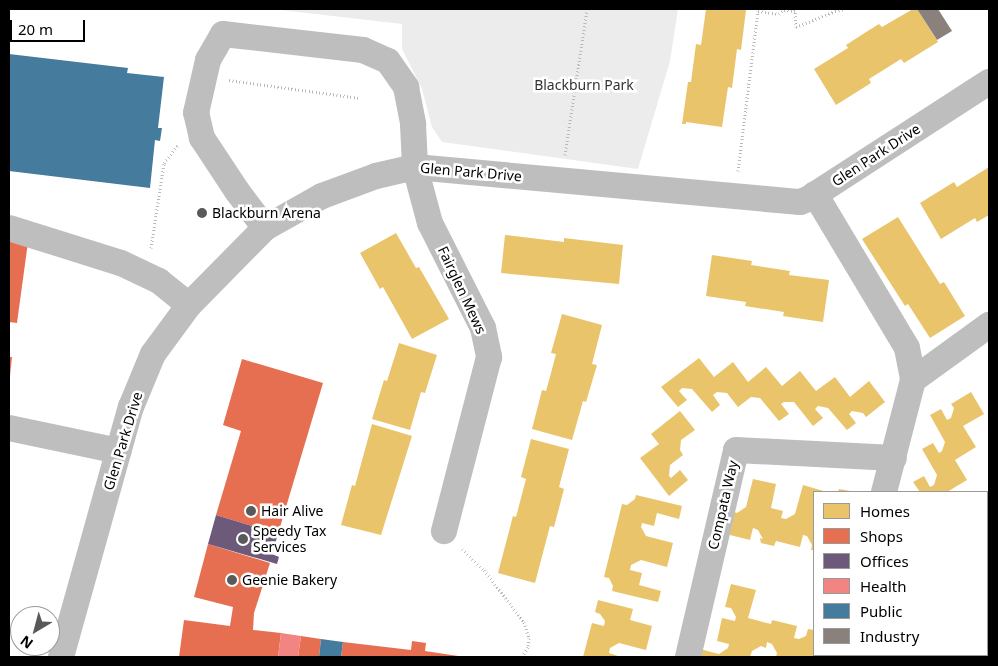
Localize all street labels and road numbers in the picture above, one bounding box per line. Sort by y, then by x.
street label: Glen Park Drive [829,120,923,190]
street label: Glen Park Drive [420,159,522,185]
street label: Fairglen Mews [434,243,490,337]
street label: Glen Park Drive [100,390,146,492]
street label: Compata Way [705,459,741,551]

